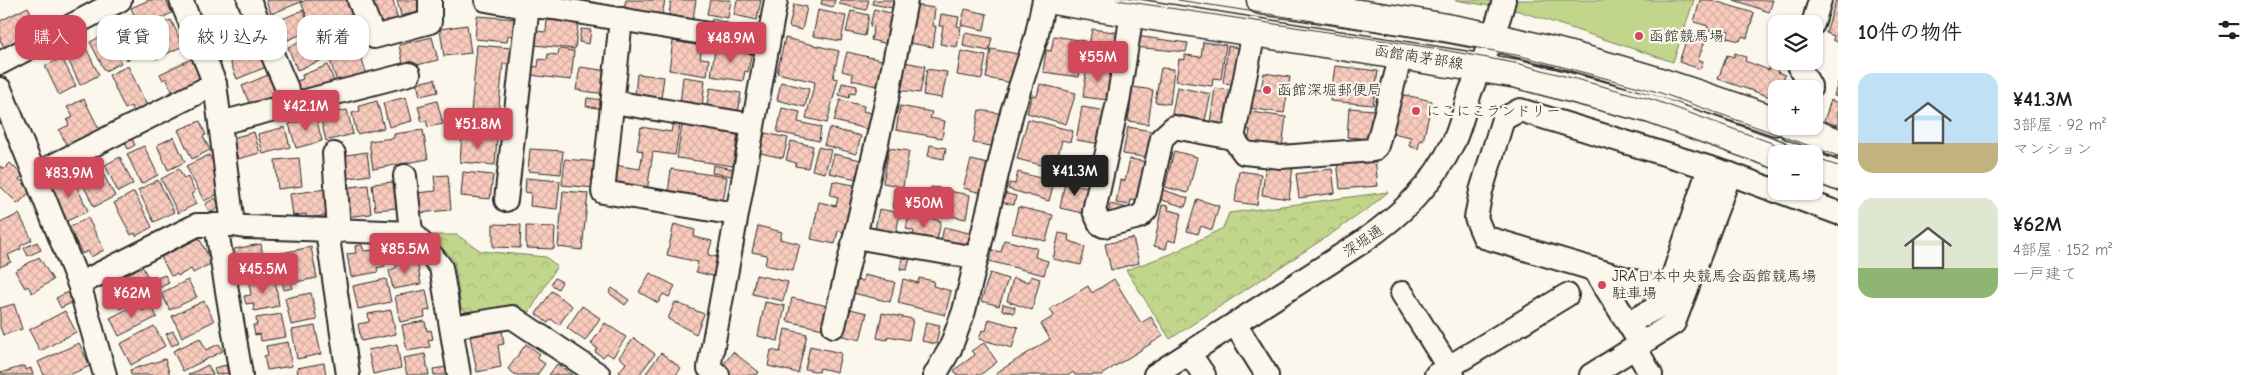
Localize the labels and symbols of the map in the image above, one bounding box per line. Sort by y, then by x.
pin: ¥48.9M [690,22,772,64]
place label: 函館競馬場 [1649,27,1724,45]
marker: 函館競馬場 [1633,30,1645,42]
pin: ¥55M [1068,41,1128,83]
street label: 函館南茅部線 [1373,41,1465,73]
place label: 函館深堀郵便局 [1277,81,1382,99]
marker: 函館深堀郵便局 [1261,84,1273,96]
pin: ¥42.1M [265,90,347,132]
place label: にこにこランドリー [1426,102,1561,120]
marker: にこにこランドリー [1410,105,1422,117]
pin: ¥51.8M [437,108,519,150]
pin: ¥41.3M [1034,154,1116,197]
pin: ¥83.9M [28,156,110,199]
pin: ¥50M [894,186,954,229]
street label: 深堀通 [1339,221,1387,261]
pin: ¥85.5M [364,232,446,275]
pin: ¥45.5M [222,252,304,295]
place label: JRA日本中央競馬会函館競馬場 駐車場 [1612,267,1817,302]
pin: ¥62M [102,276,162,319]
marker: JRA日本中央競馬会函館競馬場 駐車場 [1596,279,1608,291]

